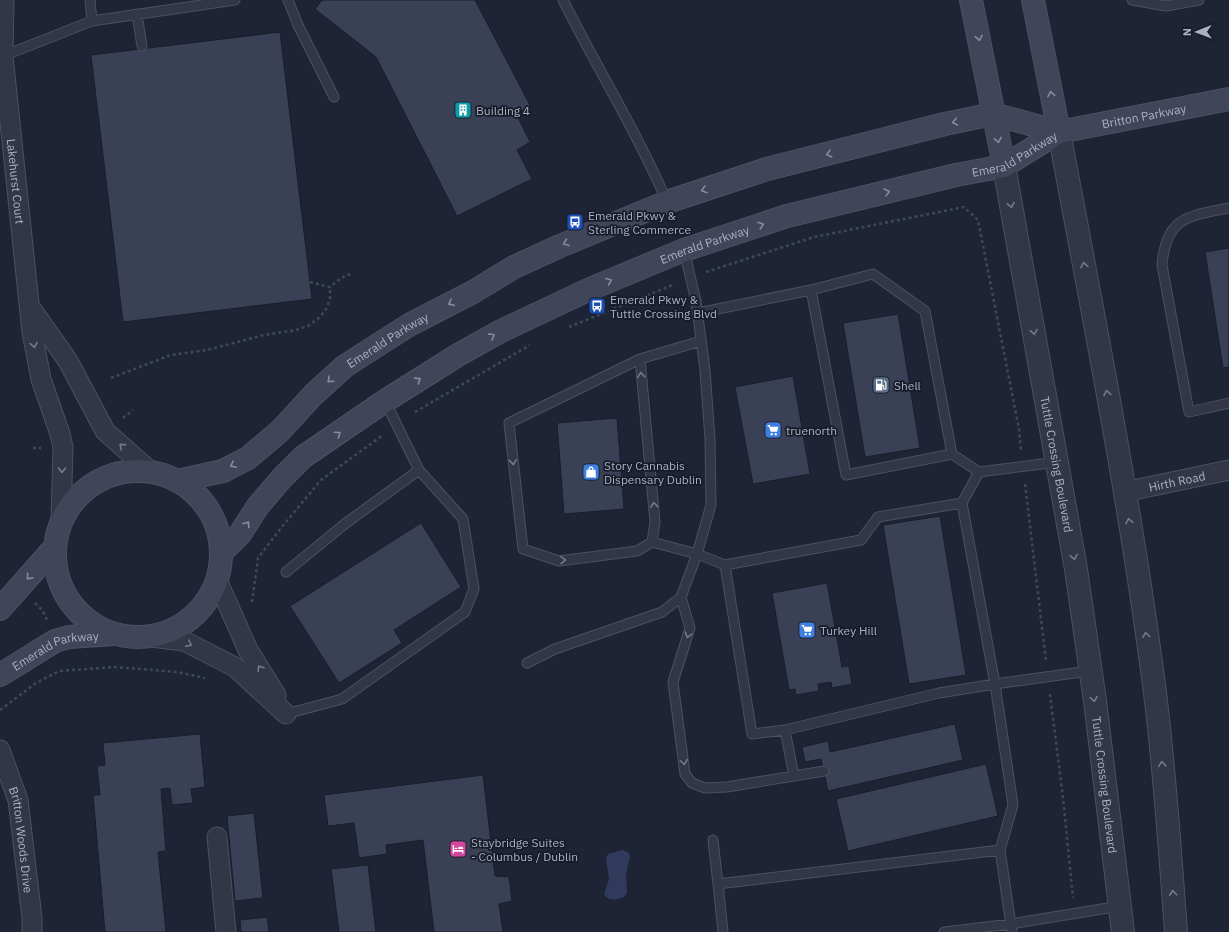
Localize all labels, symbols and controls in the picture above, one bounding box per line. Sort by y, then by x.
north arrow [1177,12,1217,52]
text: N [1180,28,1194,36]
one-way arrow [974,35,982,41]
one-way arrow [1048,91,1056,97]
building icon: Building 4 [453,100,473,120]
street label: Britton Parkway [1100,100,1187,131]
place label: Building 4 [476,103,530,118]
one-way arrow [952,118,958,126]
street label: Emerald Parkway [970,128,1060,179]
one-way arrow [994,137,1002,143]
street label: Lakehurst Court [4,138,28,225]
one-way arrow [826,149,832,157]
one-way arrow [701,185,708,194]
one-way arrow [884,189,890,197]
one-way arrow [1006,201,1015,208]
place label: Emerald Pkwy & Sterling Commerce [588,208,691,237]
bus stop icon: Emerald Pkwy & Sterling Commerce [565,212,585,232]
one-way arrow [758,221,765,230]
street label: Emerald Parkway [657,222,751,267]
one-way arrow [563,238,571,246]
one-way arrow [1080,262,1089,268]
one-way arrow [606,277,613,285]
place label: Emerald Pkwy & Tuttle Crossing Blvd [610,292,717,321]
bus stop icon: Emerald Pkwy & Tuttle Crossing Blvd [587,296,607,316]
one-way arrow [448,298,455,306]
street label: Emerald Parkway [343,309,431,371]
one-way arrow [1030,329,1038,335]
one-way arrow [488,333,495,340]
one-way arrow [30,341,38,348]
one-way arrow [637,372,646,378]
one-way arrow [327,375,334,382]
fuel station icon: Shell [871,375,891,395]
one-way arrow [414,377,421,385]
place label: Shell [894,378,921,393]
one-way arrow [1103,390,1112,396]
street label: Tuttle Crossing Boulevard [1038,395,1077,534]
supermarket icon: truenorth [763,420,783,440]
place label: truenorth [786,423,837,438]
one-way arrow [334,431,341,439]
one-way arrow [119,444,126,451]
place label: Story Cannabis Dispensary Dublin [604,458,702,487]
one-way arrow [509,459,518,465]
one-way arrow [230,461,238,468]
shop icon: Story Cannabis Dispensary Dublin [581,462,601,482]
one-way arrow [58,467,66,473]
street label: Hirth Road [1147,468,1207,494]
one-way arrow [649,502,658,508]
one-way arrow [1125,518,1134,525]
one-way arrow [242,522,249,529]
one-way arrow [1069,554,1077,560]
one-way arrow [560,556,566,564]
one-way arrow [27,572,34,580]
supermarket icon: Turkey Hill [797,620,817,640]
place label: Turkey Hill [820,623,877,638]
street label: Emerald Parkway [9,628,99,673]
one-way arrow [684,631,693,638]
one-way arrow [1142,632,1151,638]
one-way arrow [185,639,193,647]
one-way arrow [257,665,265,672]
one-way arrow [1089,696,1098,703]
street label: Tuttle Crossing Boulevard [1089,715,1121,854]
one-way arrow [679,759,688,765]
one-way arrow [1158,761,1167,767]
street label: Britton Woods Drive [6,784,37,894]
place label: Staybridge Suites - Columbus / Dublin [471,835,578,864]
hotel icon: Staybridge Suites - Columbus / Dublin [448,839,468,859]
one-way arrow [1169,890,1178,896]

